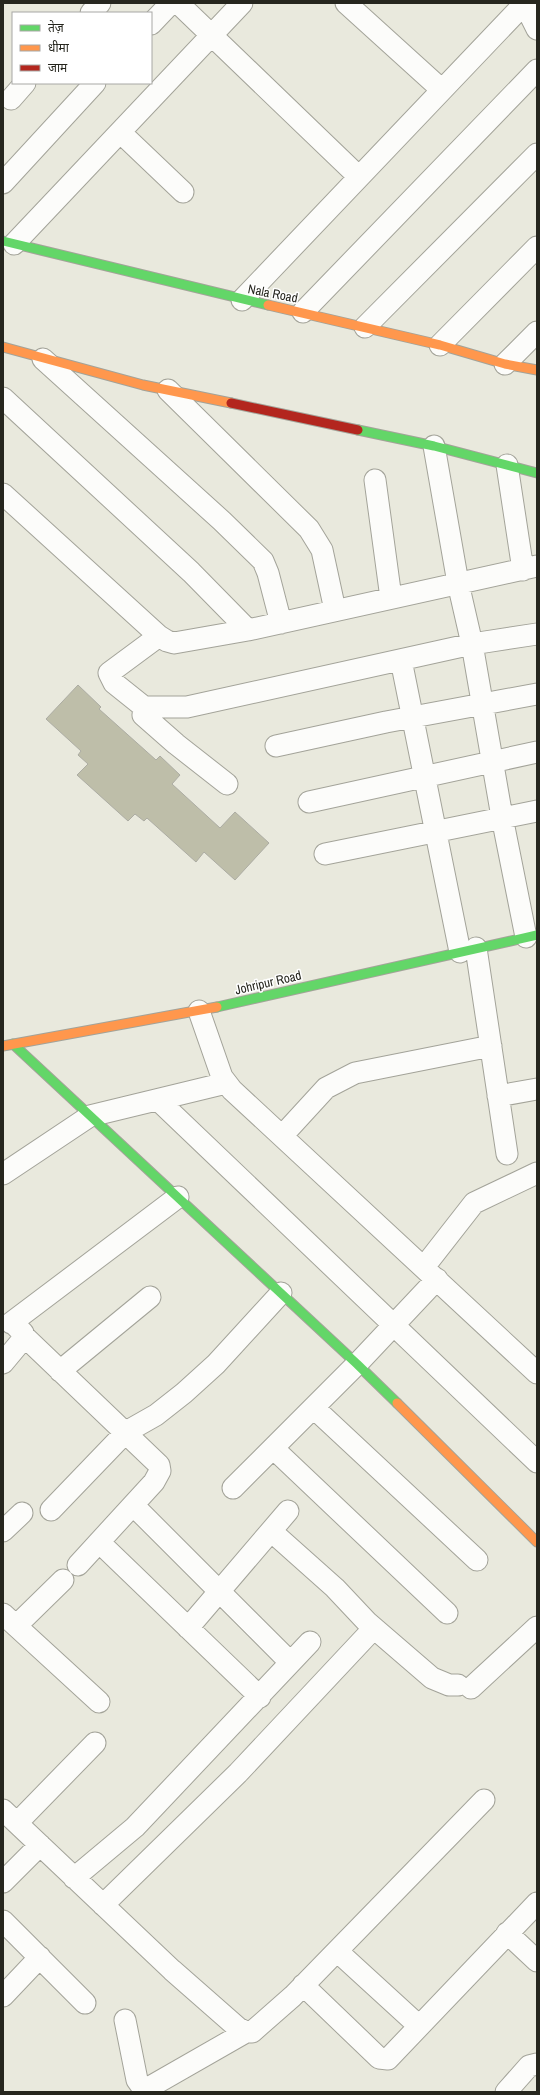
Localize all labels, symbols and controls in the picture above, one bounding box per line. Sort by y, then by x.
legend [12,12,152,84]
text: तेज़ [48,20,65,36]
text: धीमा [48,40,70,56]
text: जाम [48,60,68,76]
street label: Nala Road [247,280,299,307]
street label: Johripur Road [233,967,303,998]

